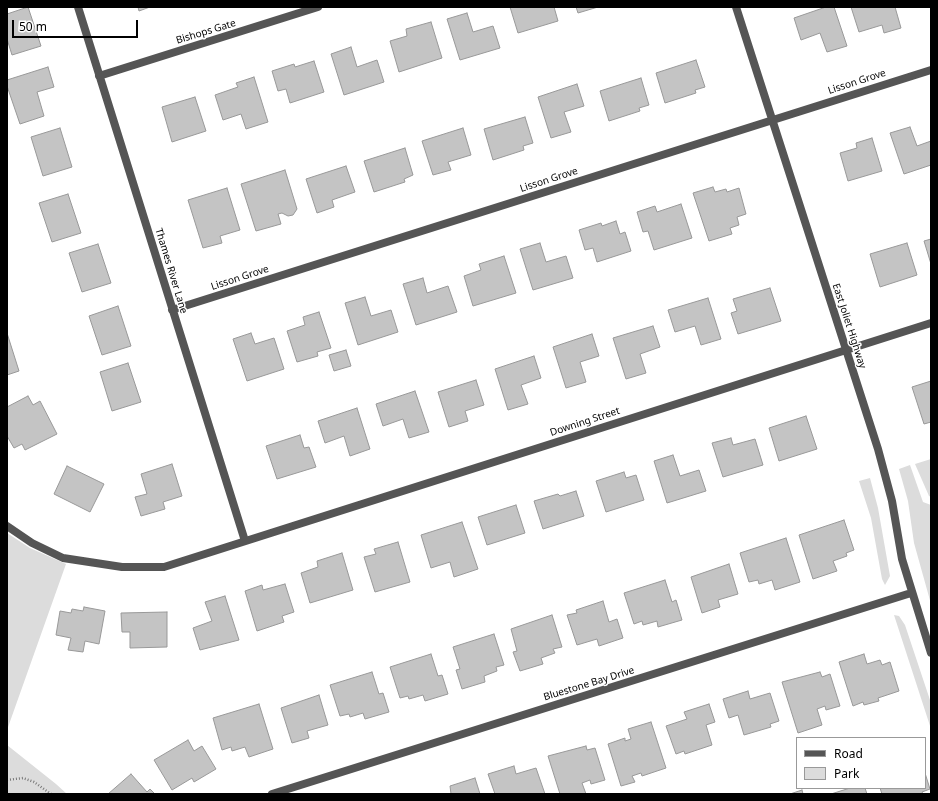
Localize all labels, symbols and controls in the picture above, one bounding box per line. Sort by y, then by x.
scale bar [14,12,140,38]
street label: Bishops Gate [175,17,237,47]
text: 50 m [19,18,47,35]
street label: Lisson Grove [827,67,887,97]
street label: Lisson Grove [519,165,579,195]
street label: Thames River Lane [152,227,190,315]
street label: Lisson Grove [210,263,270,293]
street label: East Joliet Highway [830,282,868,370]
street label: Downing Street [549,405,621,439]
street label: Bluestone Bay Drive [542,664,636,704]
legend [796,737,926,789]
text: Road [834,745,863,762]
text: Park [834,765,859,782]

